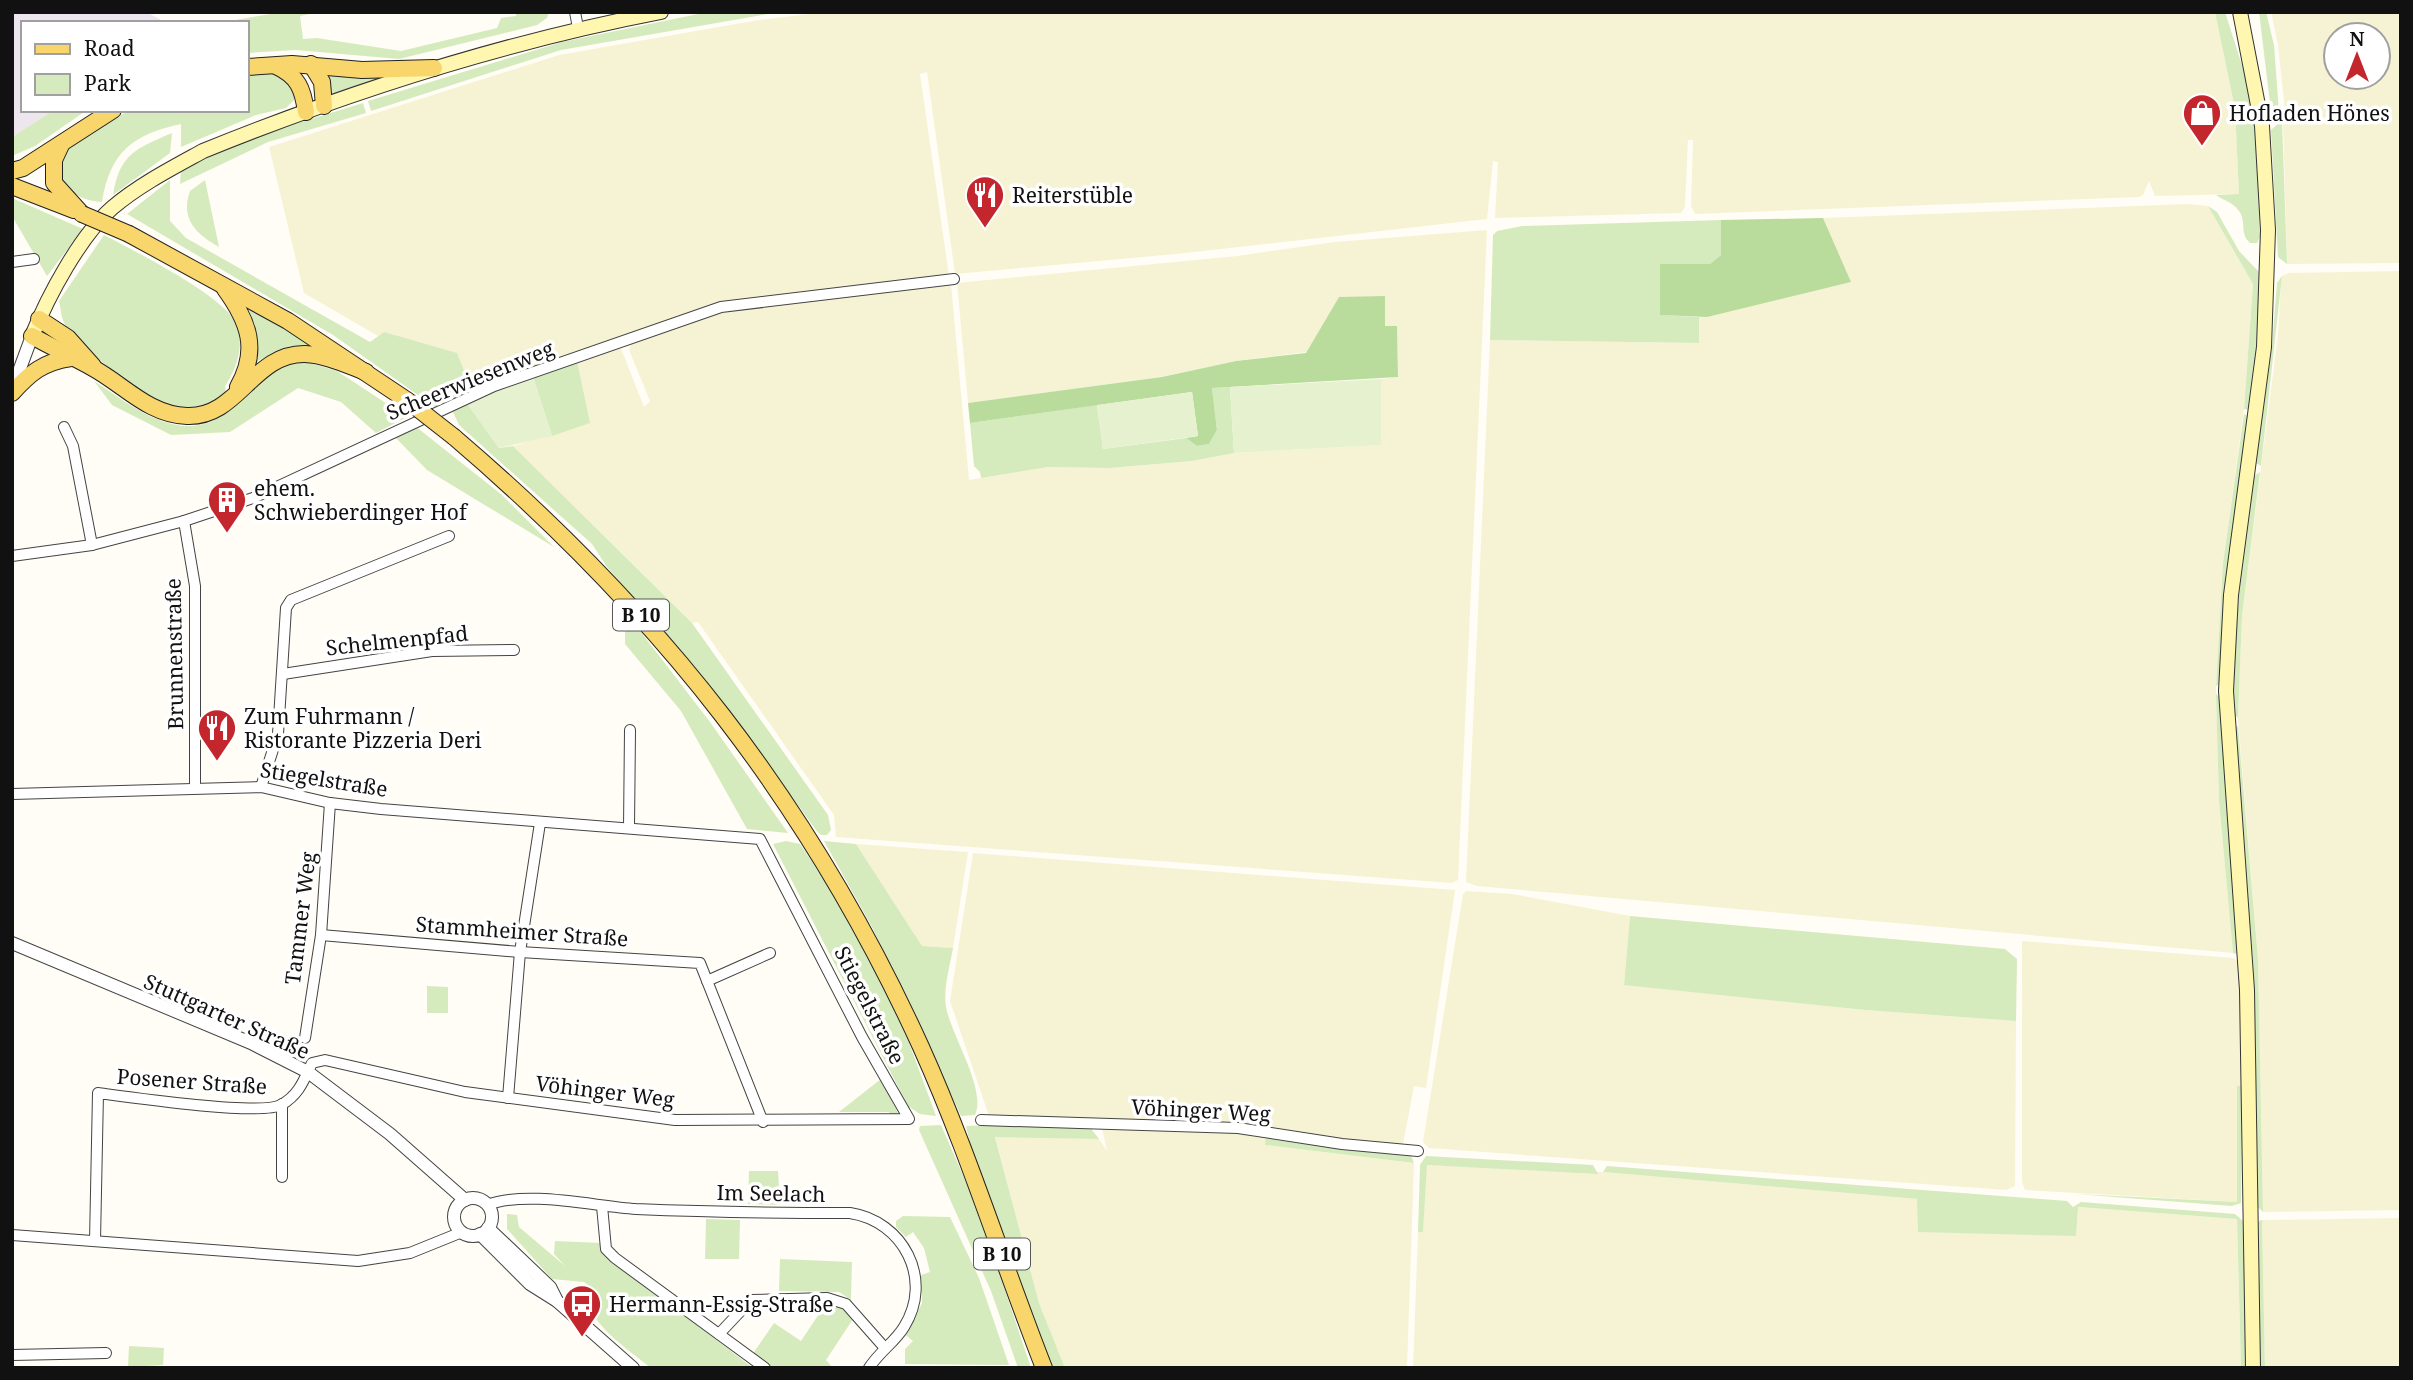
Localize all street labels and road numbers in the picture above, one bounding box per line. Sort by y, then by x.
street label: Scheerwiesenweg [382,333,559,426]
street label: Brunnenstraße [159,578,189,730]
road number: B 10 [613,600,669,630]
street label: Schelmenpfad [325,619,470,661]
street label: Stiegelstraße [258,755,390,803]
street label: Tammer Weg [278,849,322,986]
street label: Stammheimer Straße [415,910,629,952]
street label: Stiegelstraße [828,941,912,1069]
street label: Stuttgarter Straße [140,967,314,1065]
street label: Posener Straße [116,1062,268,1100]
street label: Vöhinger Weg [534,1069,677,1113]
street label: Vöhinger Weg [1130,1092,1272,1128]
street label: Im Seelach [716,1178,826,1208]
road number: B 10 [974,1238,1030,1270]

